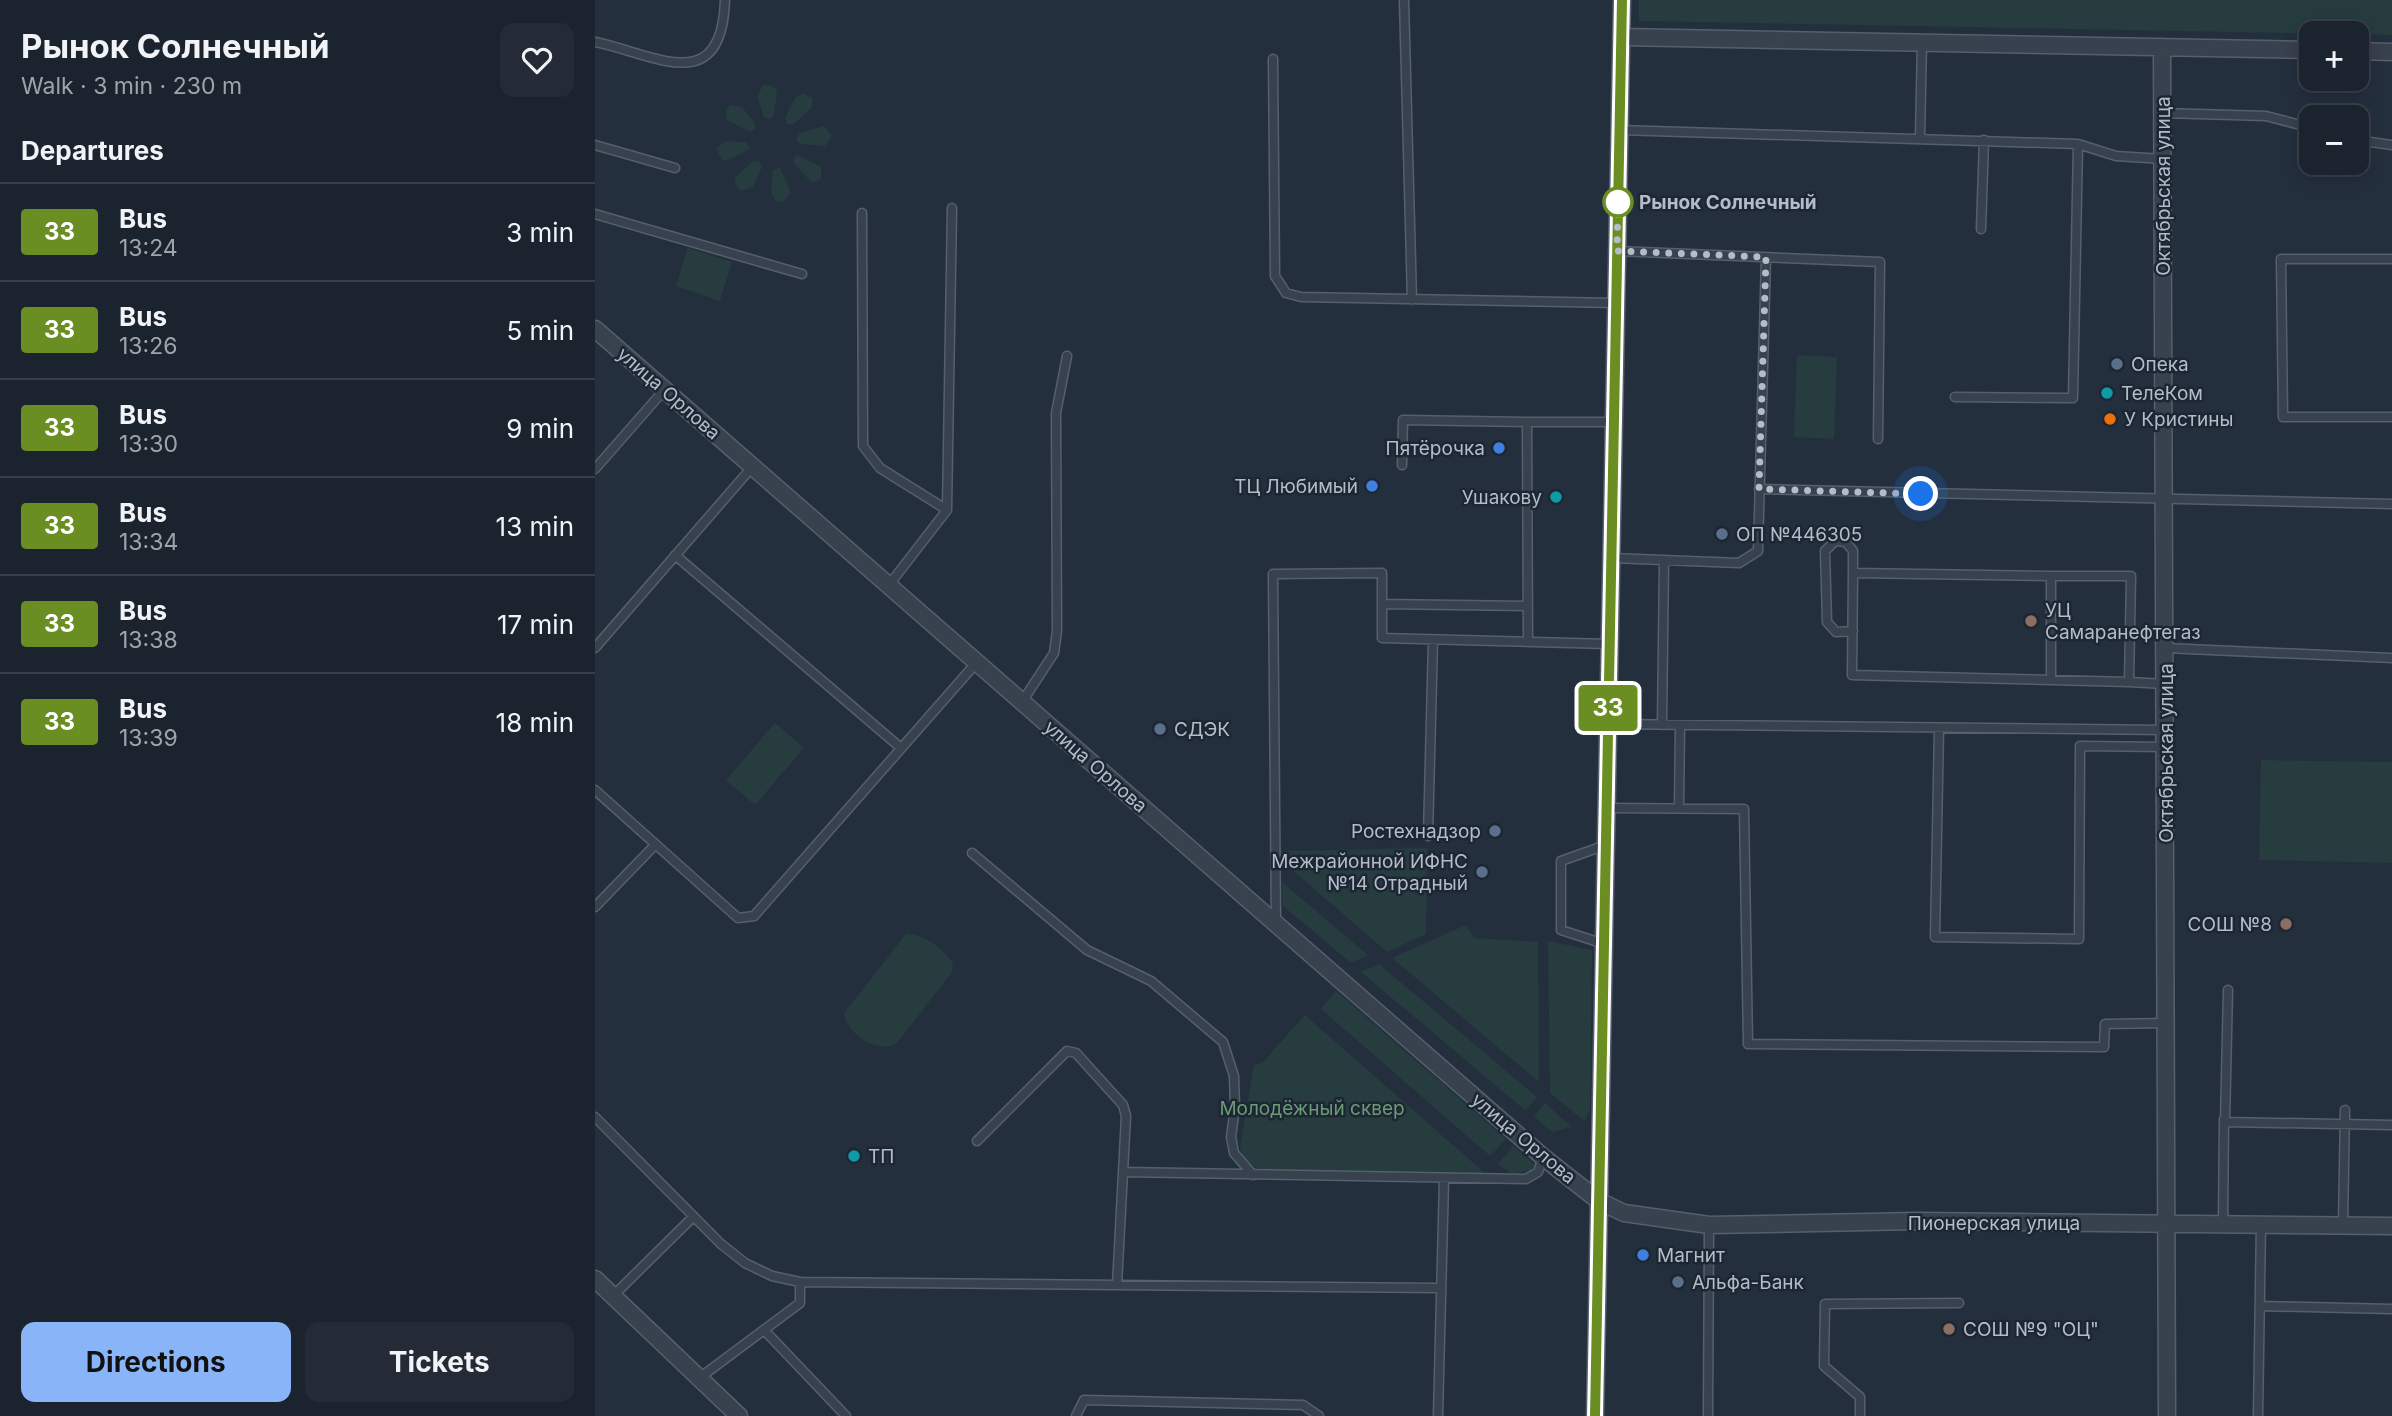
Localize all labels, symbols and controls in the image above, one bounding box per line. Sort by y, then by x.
map controls [2299,21,2369,175]
button: + [2299,21,2369,91]
button: heart [500,23,574,97]
text: Рынок Солнечный [21,26,330,66]
text: Walk · 3 min · 230 m [21,72,242,100]
street label: Октябрьская улица [2152,96,2175,276]
button: − [2299,105,2369,175]
text: Departures [21,135,164,166]
marker: Рынок Солнечный [1603,187,1633,217]
place label: Рынок Солнечный [1639,191,1817,214]
text: Bus [119,203,167,234]
text: 33 [44,217,75,246]
text: 3 min [506,217,574,248]
text: 13:24 [119,234,178,262]
text: Bus [119,301,167,332]
text: 33 [44,315,75,344]
text: 5 min [506,315,574,346]
text: 13:26 [119,332,177,360]
street label: улица Орлова [612,342,725,444]
place label: Опека [2131,353,2189,376]
marker: Опека [2109,356,2125,372]
place label: ТелеКом [2121,382,2203,405]
marker: ТелеКом [2099,385,2115,401]
text: Bus [119,399,167,430]
place label: У Кристины [2124,408,2233,431]
marker: У Кристины [2102,411,2118,427]
text: 33 [44,413,75,442]
text: 9 min [506,413,574,444]
text: 13:30 [119,430,178,458]
place label: Пятёрочка [1386,437,1485,460]
marker: Пятёрочка [1491,440,1507,456]
place label: ТЦ Любимый [1234,475,1358,498]
your location [1903,476,1938,511]
marker: ТЦ Любимый [1364,478,1380,494]
place label: Ушакову [1462,486,1542,509]
marker: Ушакову [1548,489,1564,505]
text: Bus [119,497,167,528]
text: 33 [44,511,75,540]
text: 13 min [496,511,574,542]
place label: ОП №446305 [1736,523,1862,546]
marker: ОП №446305 [1714,526,1730,542]
text: 13:34 [119,528,178,556]
text: Bus [119,595,167,626]
place label: УЦ Самаранефтегаз [2045,599,2201,644]
text: 33 [44,609,75,638]
text: 17 min [497,609,574,640]
marker: УЦ Самаранефтегаз [2023,613,2039,629]
text: 13:38 [119,626,178,654]
street label: Октябрьская улица [2155,663,2178,843]
line badge: 33 [1577,685,1639,731]
text: Bus [119,693,167,724]
text: 33 [1593,693,1623,722]
text: 33 [44,707,75,736]
text: 18 min [496,707,574,738]
street label: улица Орлова [1039,715,1152,817]
place label: СДЭК [1174,718,1230,741]
marker: СДЭК [1152,721,1168,737]
text: 13:39 [119,724,178,752]
place label: Ростехнадзор [1351,820,1481,843]
marker: Ростехнадзор [1487,823,1503,839]
place label: Межрайонной ИФНС №14 Отрадный [1271,850,1468,895]
marker: Межрайонной ИФНС №14 Отрадный [1474,864,1490,880]
place label: СОШ №8 [2188,913,2272,936]
marker: СОШ №8 [2278,916,2294,932]
street label: улица Орлова [1467,1088,1581,1189]
park label: Молодёжный сквер [1219,1097,1405,1120]
place label: ТП [868,1145,894,1168]
marker: ТП [846,1148,862,1164]
street label: Пионерская улица [1908,1212,2080,1235]
place label: Магнит [1657,1244,1725,1267]
marker: Магнит [1635,1247,1651,1263]
place label: Альфа-Банк [1692,1271,1805,1294]
marker: Альфа-Банк [1670,1274,1686,1290]
place label: СОШ №9 "ОЦ" [1963,1318,2099,1341]
marker: СОШ №9 "ОЦ" [1941,1321,1957,1337]
button: Directions [21,1322,291,1402]
button: Tickets [305,1322,574,1402]

